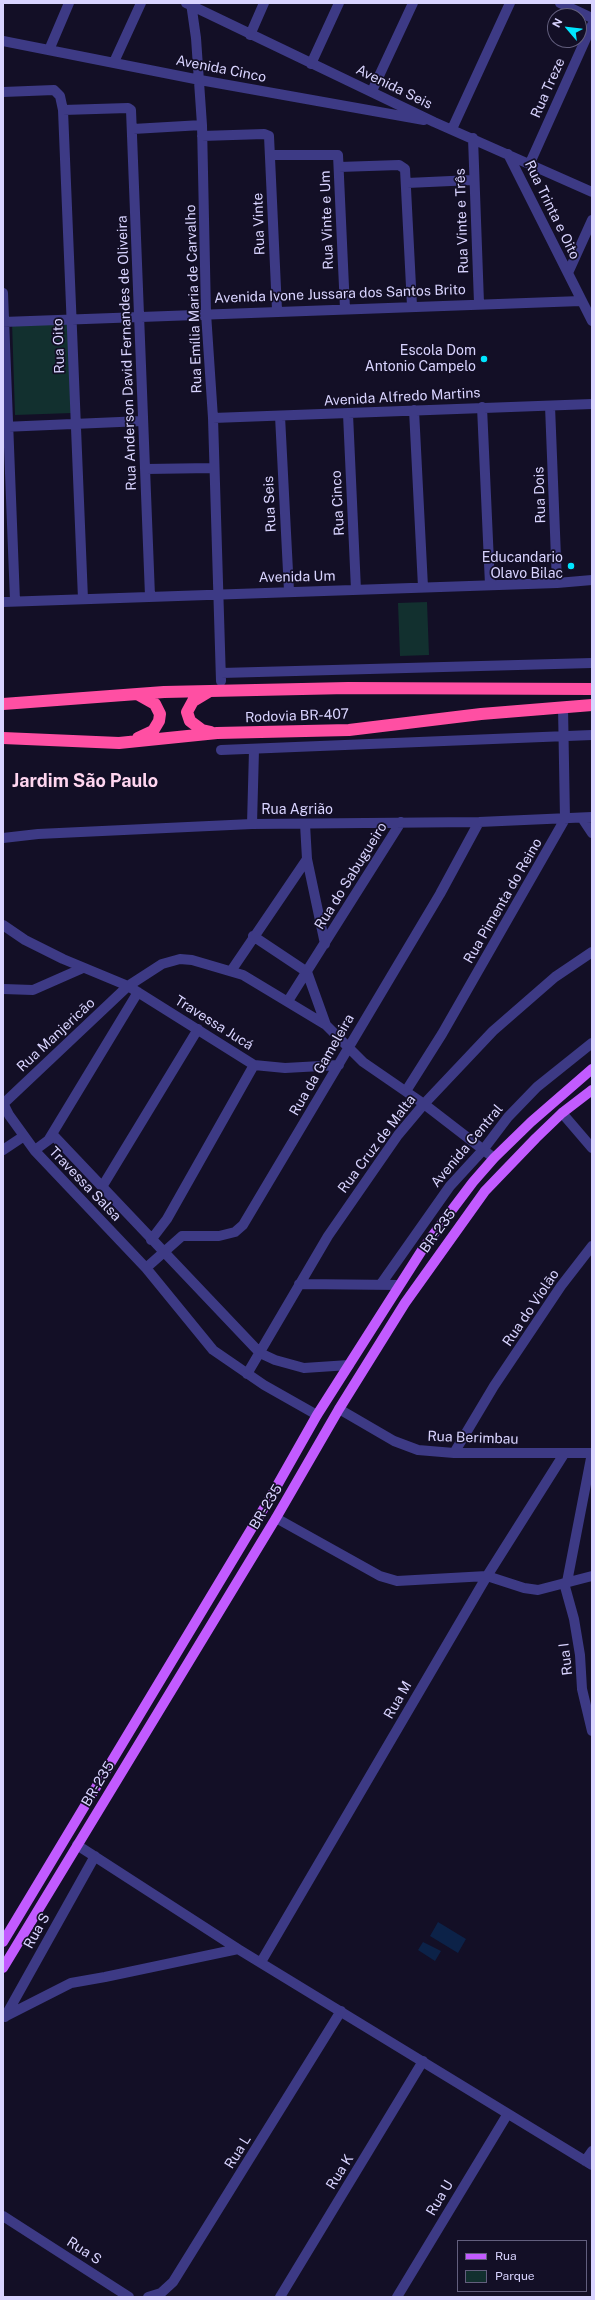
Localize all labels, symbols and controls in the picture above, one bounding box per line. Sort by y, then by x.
north arrow [547,8,587,48]
text: N [550,16,565,29]
street label: Avenida Cinco [174,52,268,86]
street label: Rua Treze [527,55,569,121]
street label: Avenida Seis [353,61,435,113]
street label: Rua Trinta e Oito [521,158,583,262]
street label: Rua Vinte e Três [452,168,472,274]
street label: Rua Vinte e Um [317,170,337,270]
street label: Rua Vinte [250,192,268,256]
street label: Rua Emília Maria de Carvalho [182,204,206,394]
street label: Rua Anderson David Fernandes de Oliveira [114,215,140,491]
street label: Avenida Ivone Jussara dos Santos Brito [214,281,466,307]
street label: Rua Oito [50,318,68,374]
place label: Escola Dom Antonio Campelo [365,343,476,376]
marker: Escola Dom Antonio Campelo [479,354,489,364]
street label: Avenida Alfredo Martins [323,385,481,409]
street label: Rua Dois [531,466,549,524]
street label: Rua Cinco [328,470,348,536]
street label: Rua Seis [260,475,280,533]
place label: Educandario Olavo Bilac [482,550,563,582]
marker: Educandario Olavo Bilac [566,561,576,571]
street label: Avenida Um [258,568,336,586]
street label: Rodovia BR-407 [245,706,349,726]
district label: Jardim São Paulo [12,770,158,792]
street label: Rua Agrião [261,802,333,818]
street label: Rua do Sabugueiro [311,819,391,933]
street label: Rua Pimenta do Reino [460,835,546,967]
street label: Travessa Jucá [172,992,256,1054]
street label: Rua Manjericão [14,995,98,1075]
street label: Rua da Gameleira [286,1011,358,1119]
street label: Rua Cruz de Malta [335,1092,419,1196]
street label: Avenida Central [427,1101,507,1191]
street label: Travessa Salsa [45,1143,125,1225]
street label: BR-235 [417,1206,459,1256]
street label: Rua do Violão [499,1266,563,1350]
street label: Rua Berimbau [427,1428,519,1448]
street label: BR-235 [246,1481,286,1533]
street label: Rua I [556,1642,576,1676]
street label: Rua M [380,1678,416,1722]
street label: BR-235 [78,1758,118,1810]
street label: Rua S [20,1910,54,1952]
street label: Rua L [221,2132,255,2172]
street label: Rua K [323,2151,357,2193]
street label: Rua U [423,2177,457,2219]
street label: Rua S [63,2234,105,2268]
legend [457,2240,587,2292]
text: Rua [495,2249,517,2263]
text: Parque [495,2269,535,2283]

